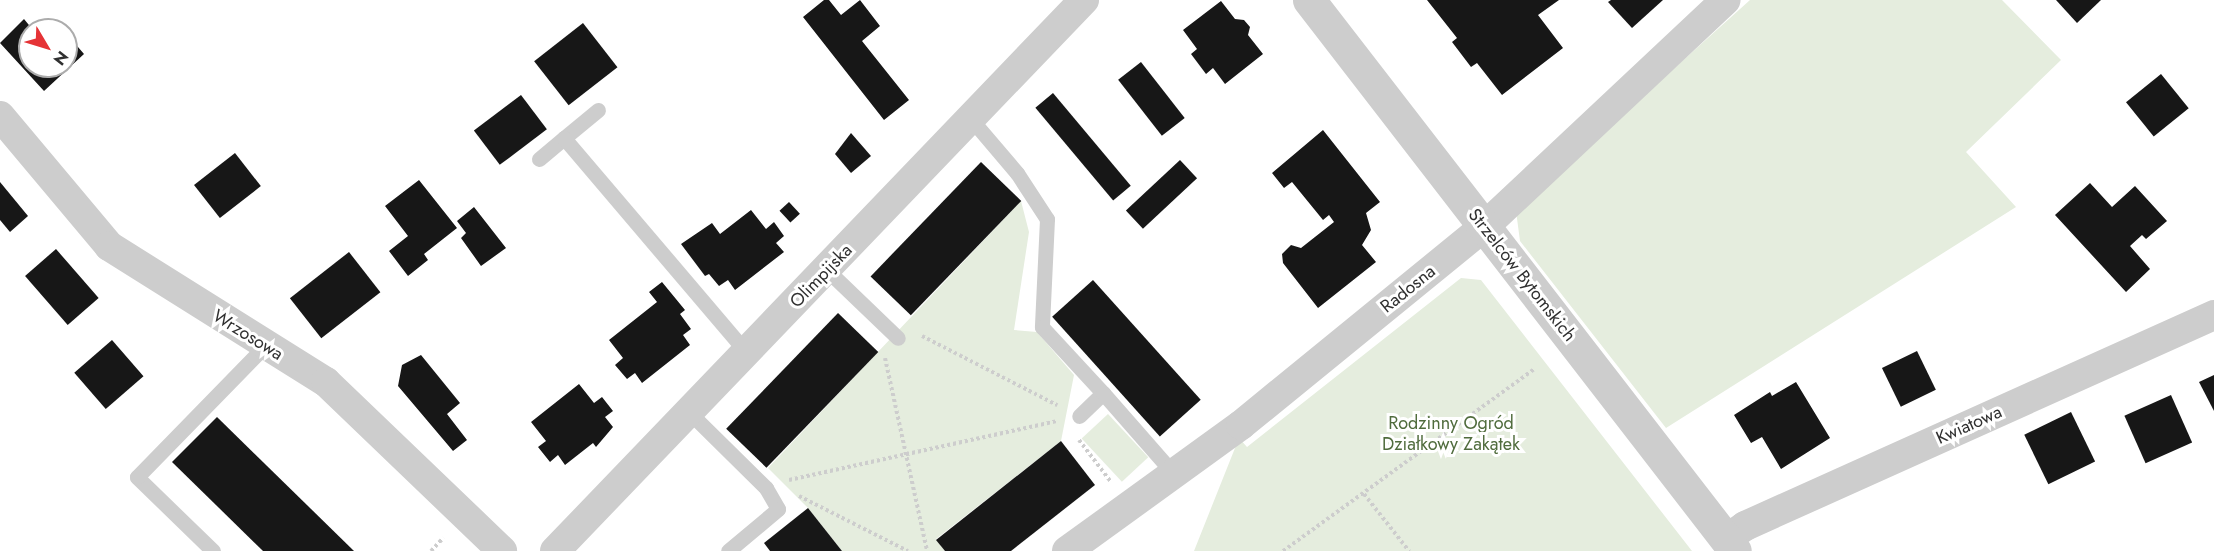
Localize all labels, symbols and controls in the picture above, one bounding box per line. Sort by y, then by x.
north arrow [18,18,78,78]
text: N [48,46,74,70]
street label: Strzelców Bytomskich [1464,204,1580,346]
street label: Olimpijska [785,240,857,312]
street label: Radosna [1376,260,1440,318]
street label: Wrzosowa [209,305,287,365]
street label: Kwiatowa [1933,401,2005,449]
park label: Rodzinny Ogród Działkowy Zakątek [1382,413,1520,456]

